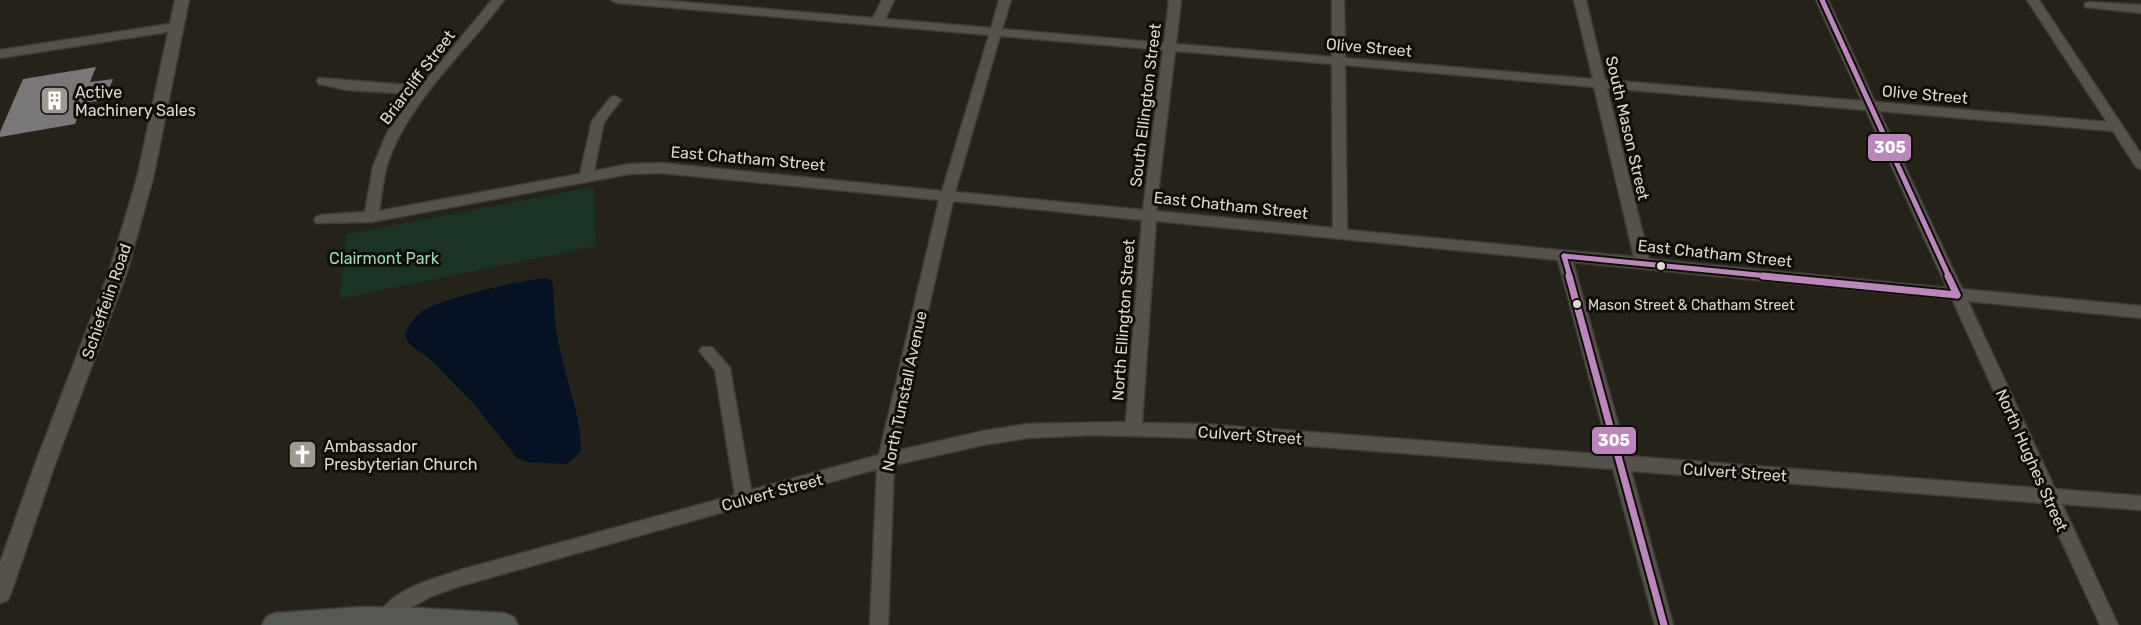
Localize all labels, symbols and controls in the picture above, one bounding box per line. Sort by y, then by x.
street label: South Ellington Street [1126,22,1165,188]
street label: Briarcliff Street [376,27,459,128]
street label: Olive Street [1325,34,1413,61]
street label: South Mason Street [1602,54,1653,202]
street label: Olive Street [1881,81,1969,108]
place label: Active Machinery Sales [75,83,196,120]
building icon: Active Machinery Sales [38,85,70,117]
line badge: 305 [1867,133,1912,162]
text: 305 [1874,138,1906,157]
street label: East Chatham Street [670,142,826,175]
street label: East Chatham Street [1153,188,1309,223]
street label: East Chatham Street [1637,236,1793,271]
street label: North Ellington Street [1108,238,1139,402]
street label: Schieffelin Road [78,241,135,361]
park label: Clairmont Park [329,249,440,268]
unlabelled marker [1655,260,1667,272]
place label: Mason Street & Chatham Street [1588,297,1795,314]
marker: Mason Street & Chatham Street [1571,298,1583,310]
street label: North Tunstall Avenue [878,309,931,473]
street label: North Hughes Street [1992,386,2072,534]
street label: Culvert Street [1197,422,1303,449]
line badge: 305 [1591,426,1637,455]
text: 305 [1598,431,1630,450]
place label: Ambassador Presbyterian Church [324,437,478,474]
church icon: Ambassador Presbyterian Church [287,439,319,471]
street label: Culvert Street [1682,459,1788,486]
street label: Culvert Street [719,470,825,515]

